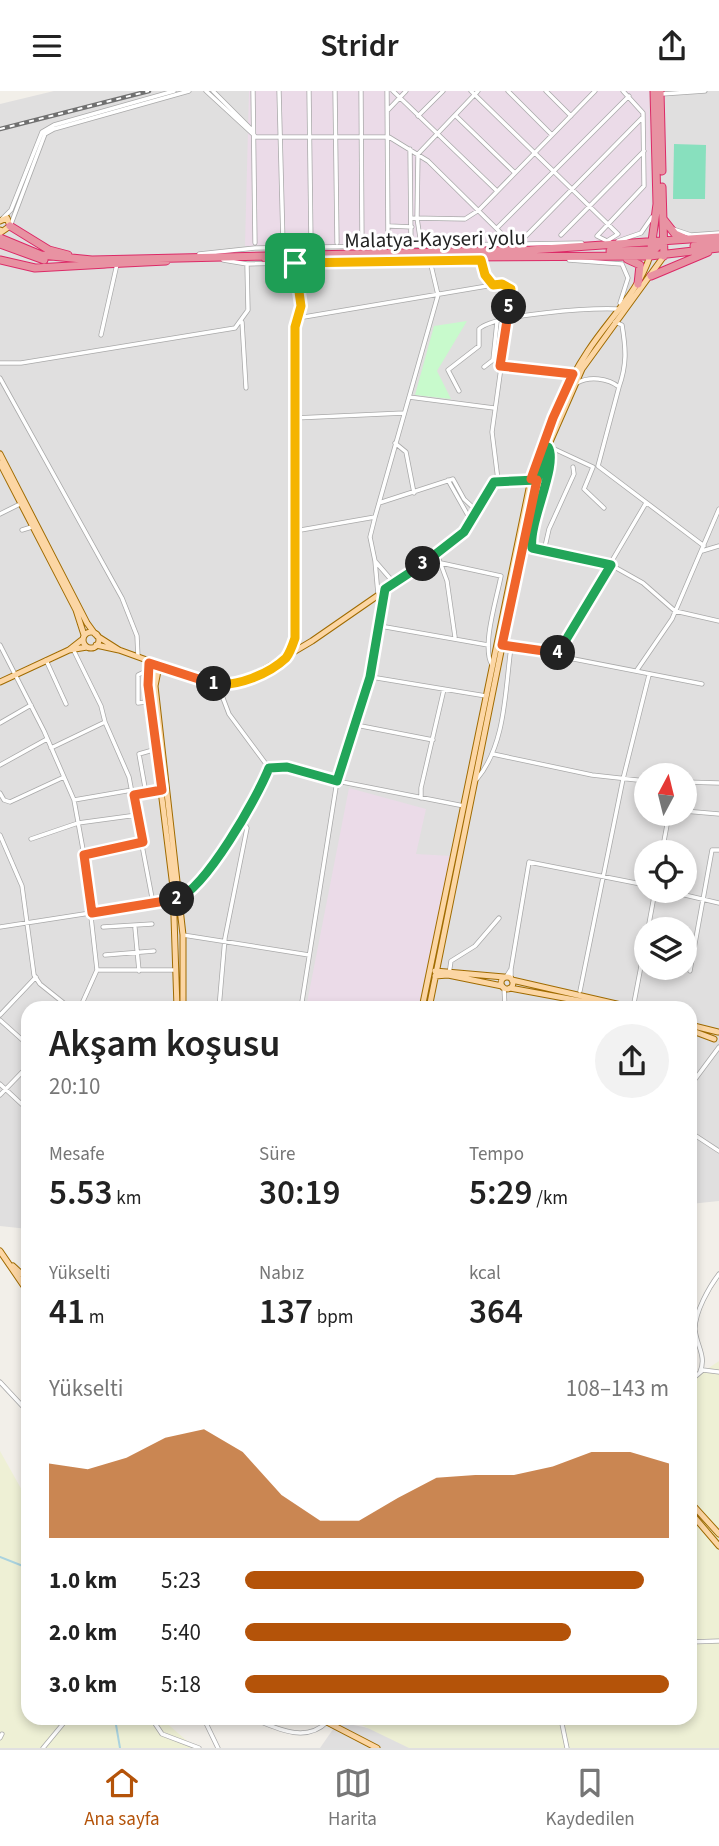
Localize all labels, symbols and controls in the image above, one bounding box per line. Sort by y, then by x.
text: Stridr [320,23,399,69]
icon: menu [28,27,66,65]
icon: share [653,27,691,65]
street label: Malatya-Kayseri yolu [344,222,526,256]
pin [265,233,325,293]
icon: arrive [276,244,314,282]
pin: 5 [491,289,526,325]
text: 5 [503,293,514,320]
pin: 3 [406,547,440,581]
text: 3 [417,550,428,577]
pin: 4 [540,635,576,671]
text: 4 [552,639,563,666]
pin: 1 [196,667,232,701]
text: 1 [208,670,219,697]
north arrow [634,763,696,826]
map controls [634,763,697,980]
button: locate [634,840,697,903]
pin: 2 [160,881,194,917]
text: 2 [171,885,182,912]
button: layers [634,917,697,980]
text: Akşam koşusu [49,1017,280,1071]
button: share [595,1024,669,1098]
text: 20:10 [49,1070,100,1103]
text: Mesafe [49,1141,105,1168]
text: Süre [259,1141,295,1168]
text: Tempo [469,1141,524,1168]
text: 5.53 [49,1168,113,1218]
text: 30:19 [259,1168,340,1218]
text: 5:29 [469,1168,533,1218]
text: km [113,1185,141,1212]
text: /km [533,1185,568,1212]
text: Yükselti [49,1260,110,1287]
text: Nabız [259,1260,304,1287]
text: kcal [469,1260,501,1287]
text: 41 [49,1287,85,1337]
text: 137 [259,1287,313,1337]
text: 364 [469,1287,523,1337]
text: m [85,1304,104,1331]
text: bpm [313,1304,353,1331]
text: Yükselti [49,1372,123,1405]
text: 108–143 m [566,1372,669,1405]
text: 1.0 km [49,1564,117,1597]
text: 5:23 [161,1564,201,1597]
text: 2.0 km [49,1616,117,1649]
text: 5:40 [161,1616,201,1649]
text: 3.0 km [49,1668,117,1701]
text: 5:18 [161,1668,201,1701]
tab: Ana sayfa [84,1764,160,1833]
tab: Harita [328,1764,377,1833]
tab: Kaydedilen [545,1764,635,1833]

